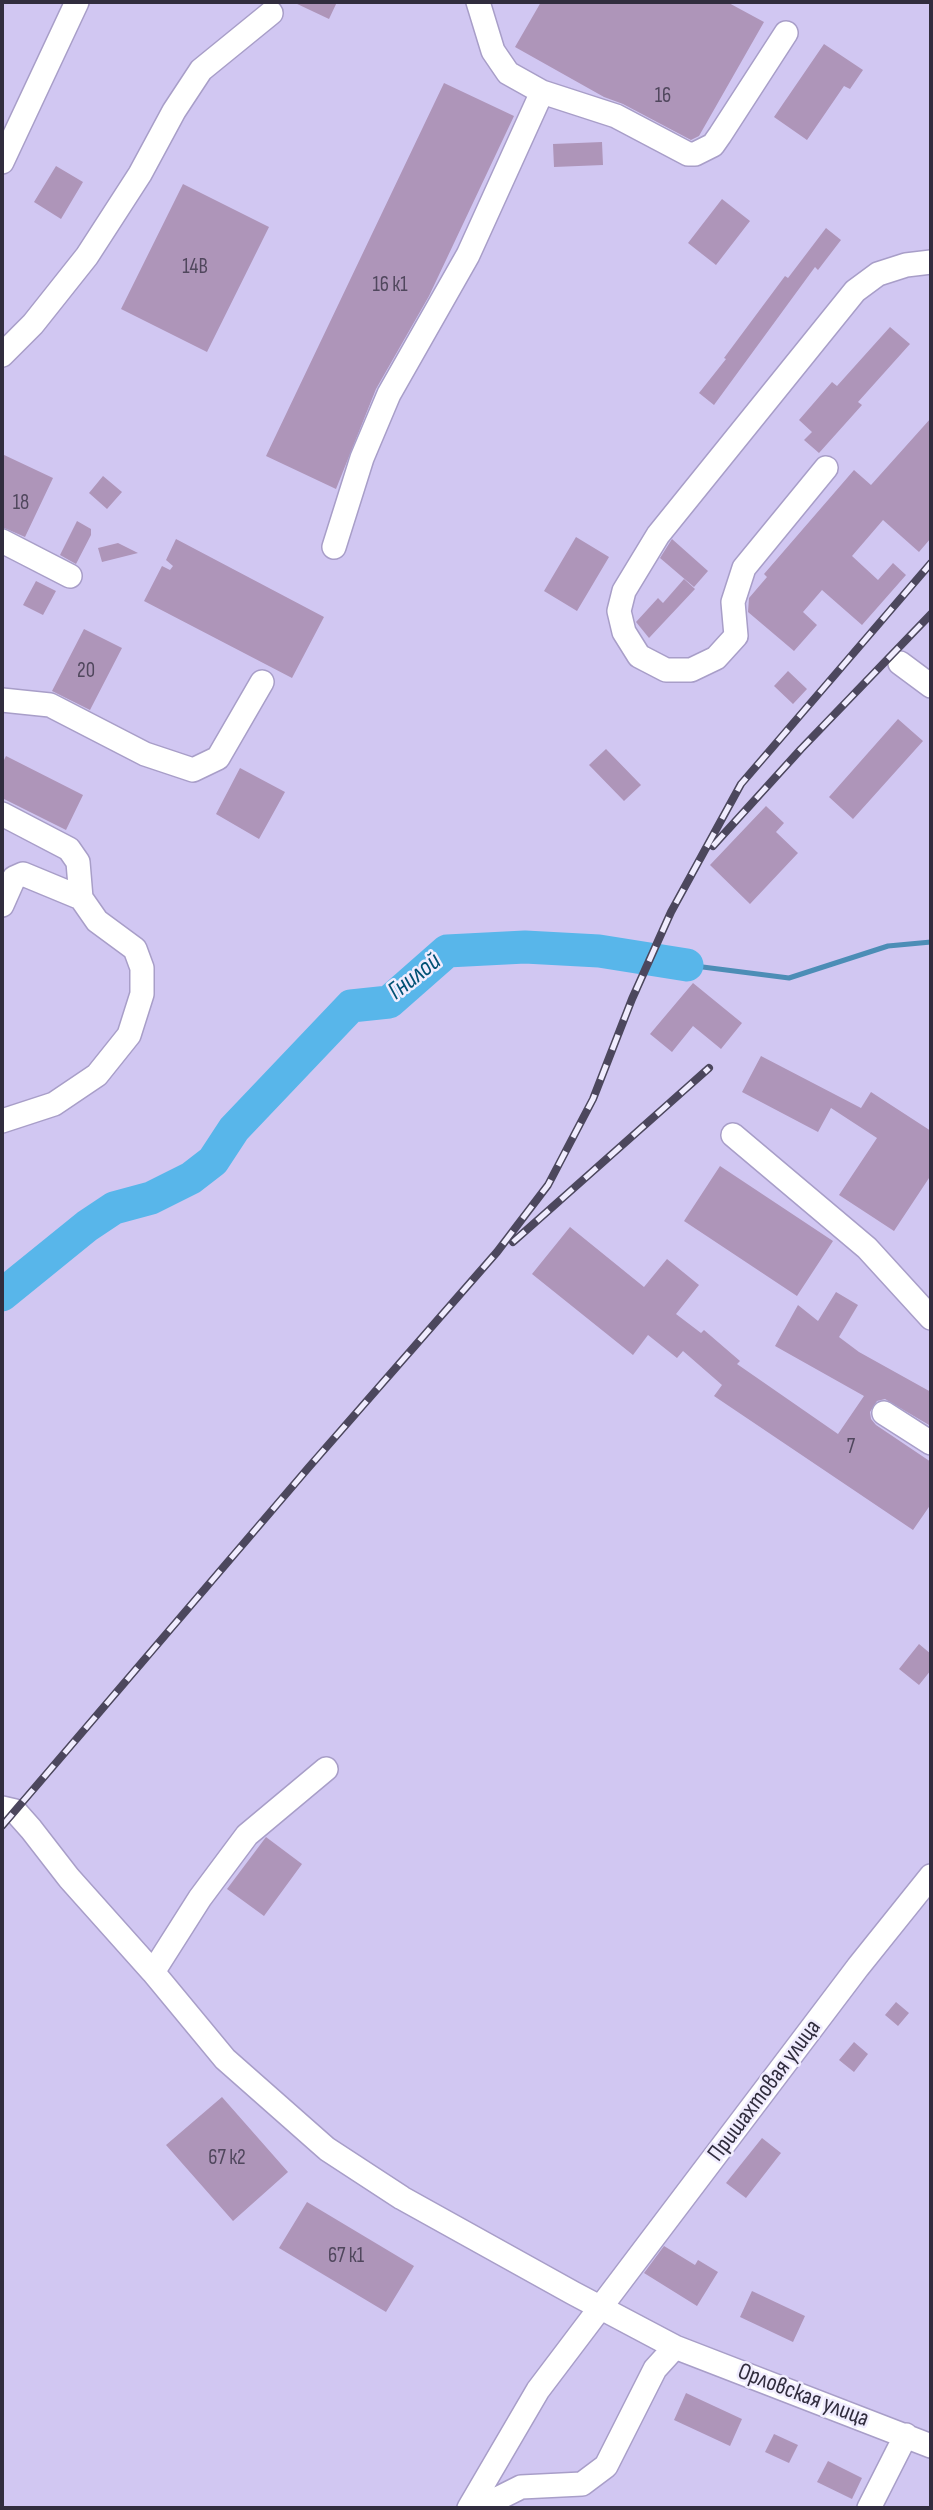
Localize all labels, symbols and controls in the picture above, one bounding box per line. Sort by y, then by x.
house number: 16 [655,84,671,110]
house number: 14В [182,255,208,281]
house number: 16 к1 [372,273,408,299]
house number: 18 [13,491,29,517]
house number: 20 [77,659,95,685]
water label: Гнилой [382,947,448,1007]
house number: 7 [847,1435,855,1461]
street label: Пришахтовая улица [702,2014,828,2168]
house number: 67 к2 [208,2146,246,2172]
house number: 67 к1 [328,2244,364,2270]
street label: Орловская улица [733,2358,873,2434]

